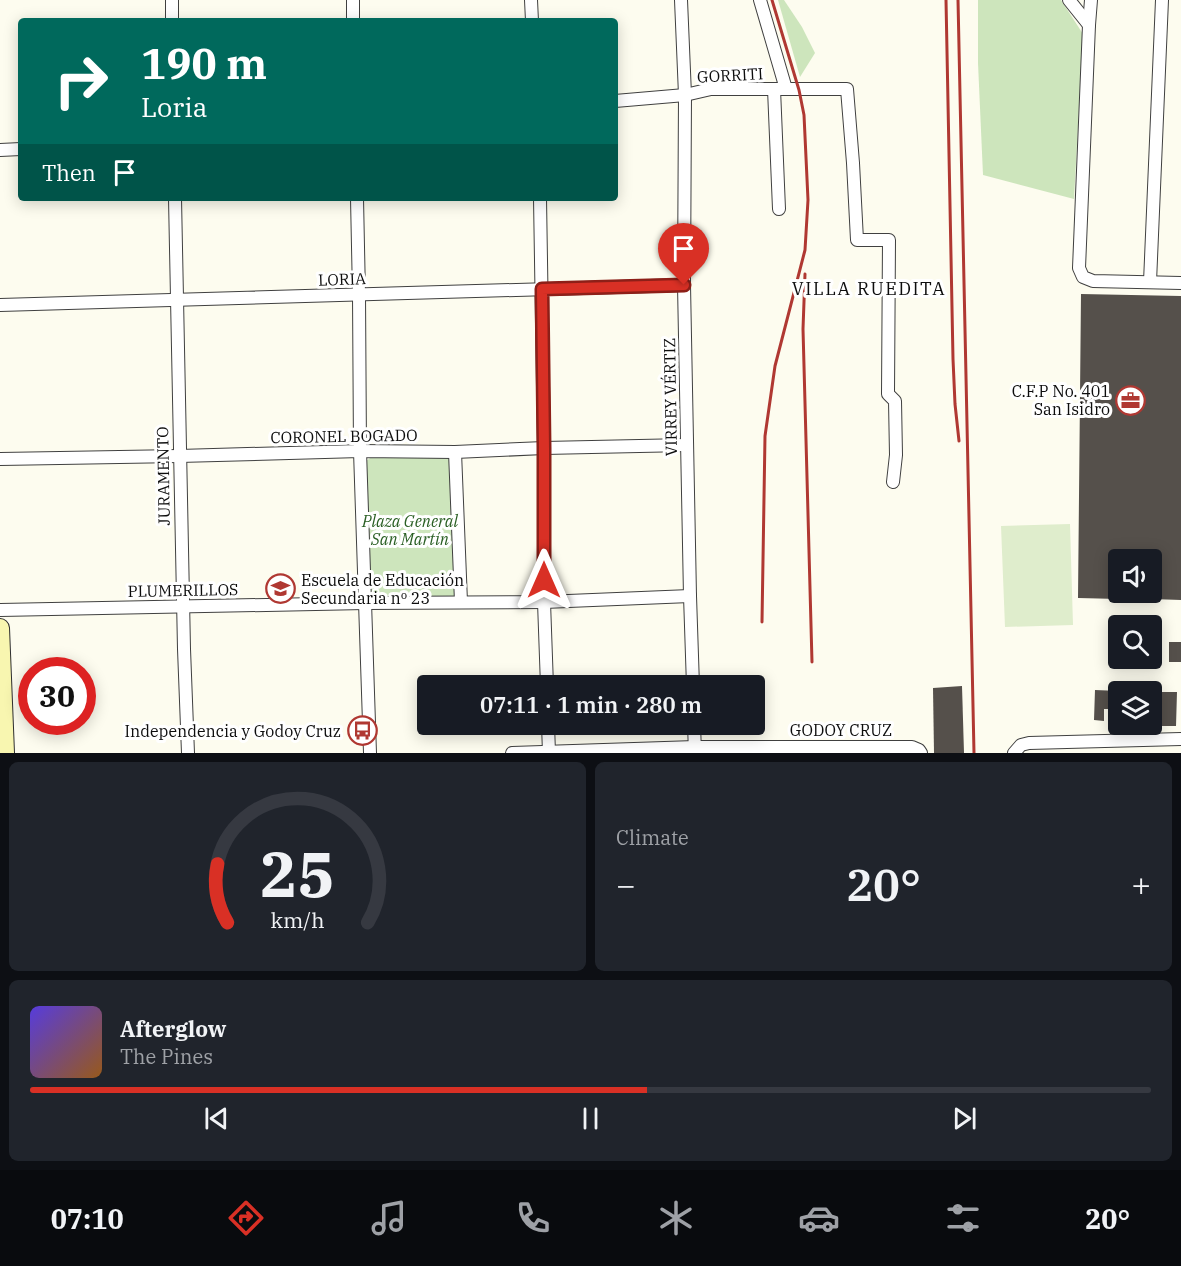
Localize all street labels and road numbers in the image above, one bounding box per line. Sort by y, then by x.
street label: GORRITI [696,63,764,87]
street label: LORIA [318,268,366,290]
street label: VIRREY VÉRTIZ [658,337,681,457]
street label: CORONEL BOGADO [270,425,418,447]
street label: JURAMENTO [152,426,174,526]
street label: PLUMERILLOS [127,579,239,601]
street label: GODOY CRUZ [790,720,892,740]

